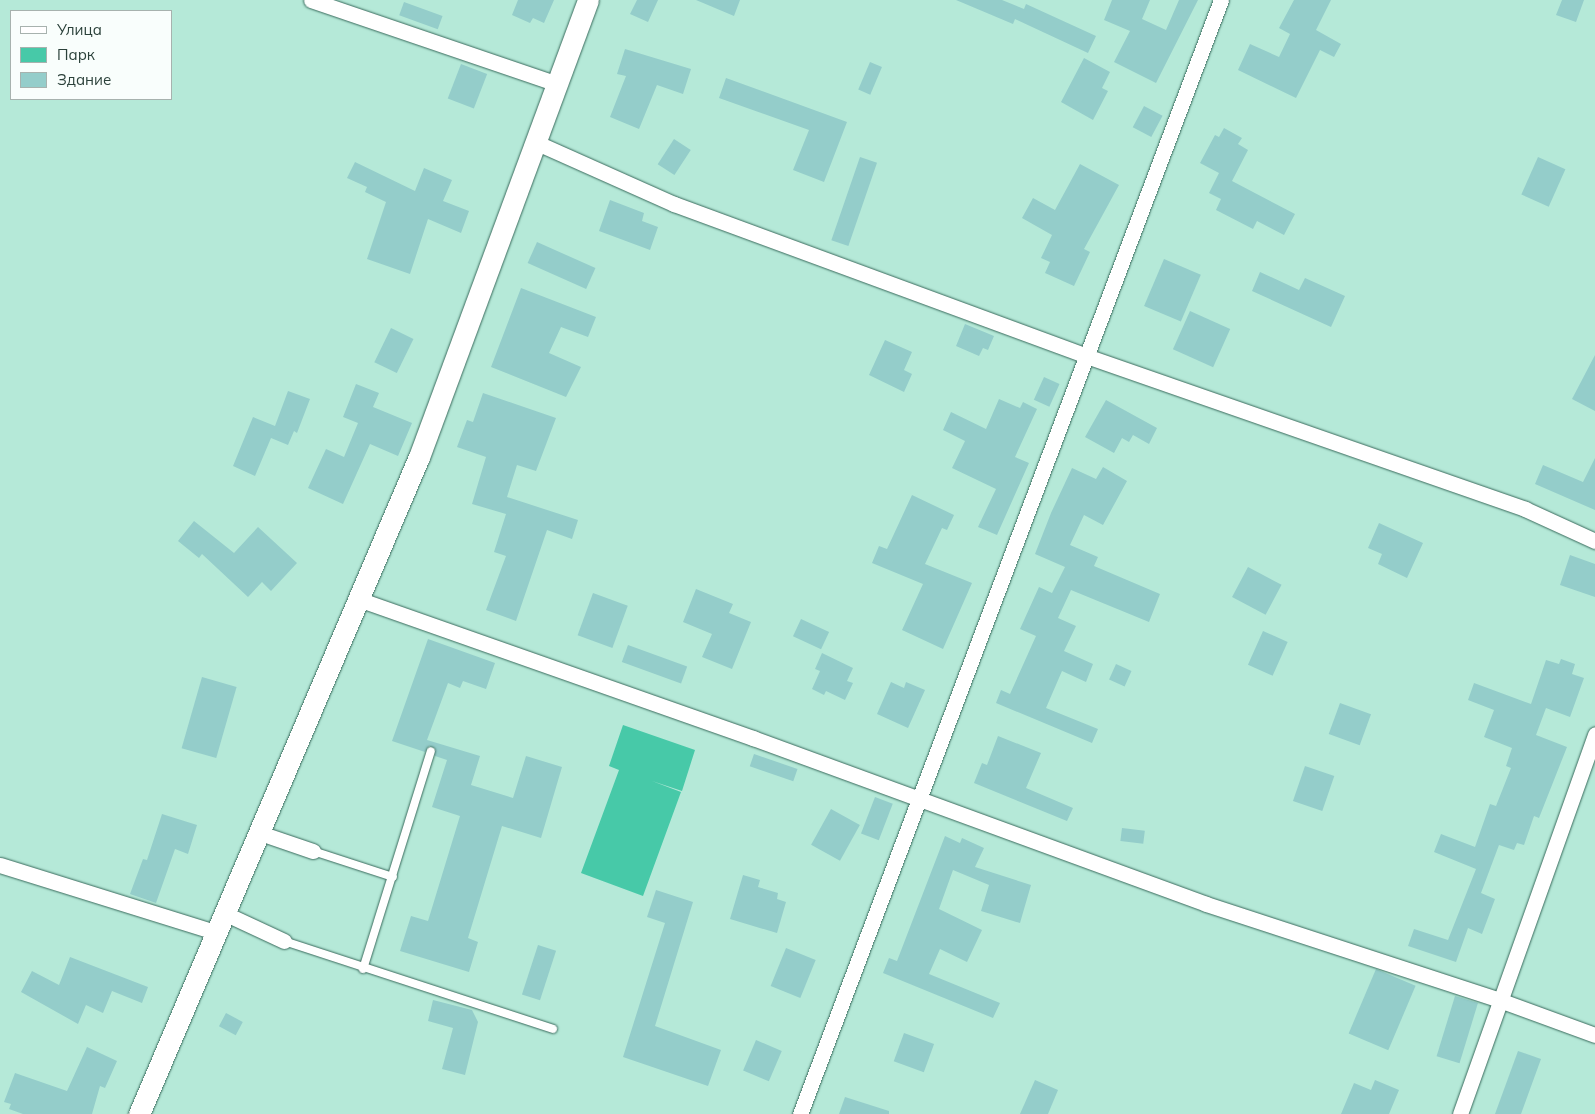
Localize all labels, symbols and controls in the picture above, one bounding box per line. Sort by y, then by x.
legend [10,10,172,100]
text: Улица [57,20,102,39]
text: Парк [57,45,95,64]
text: Здание [57,70,111,89]

